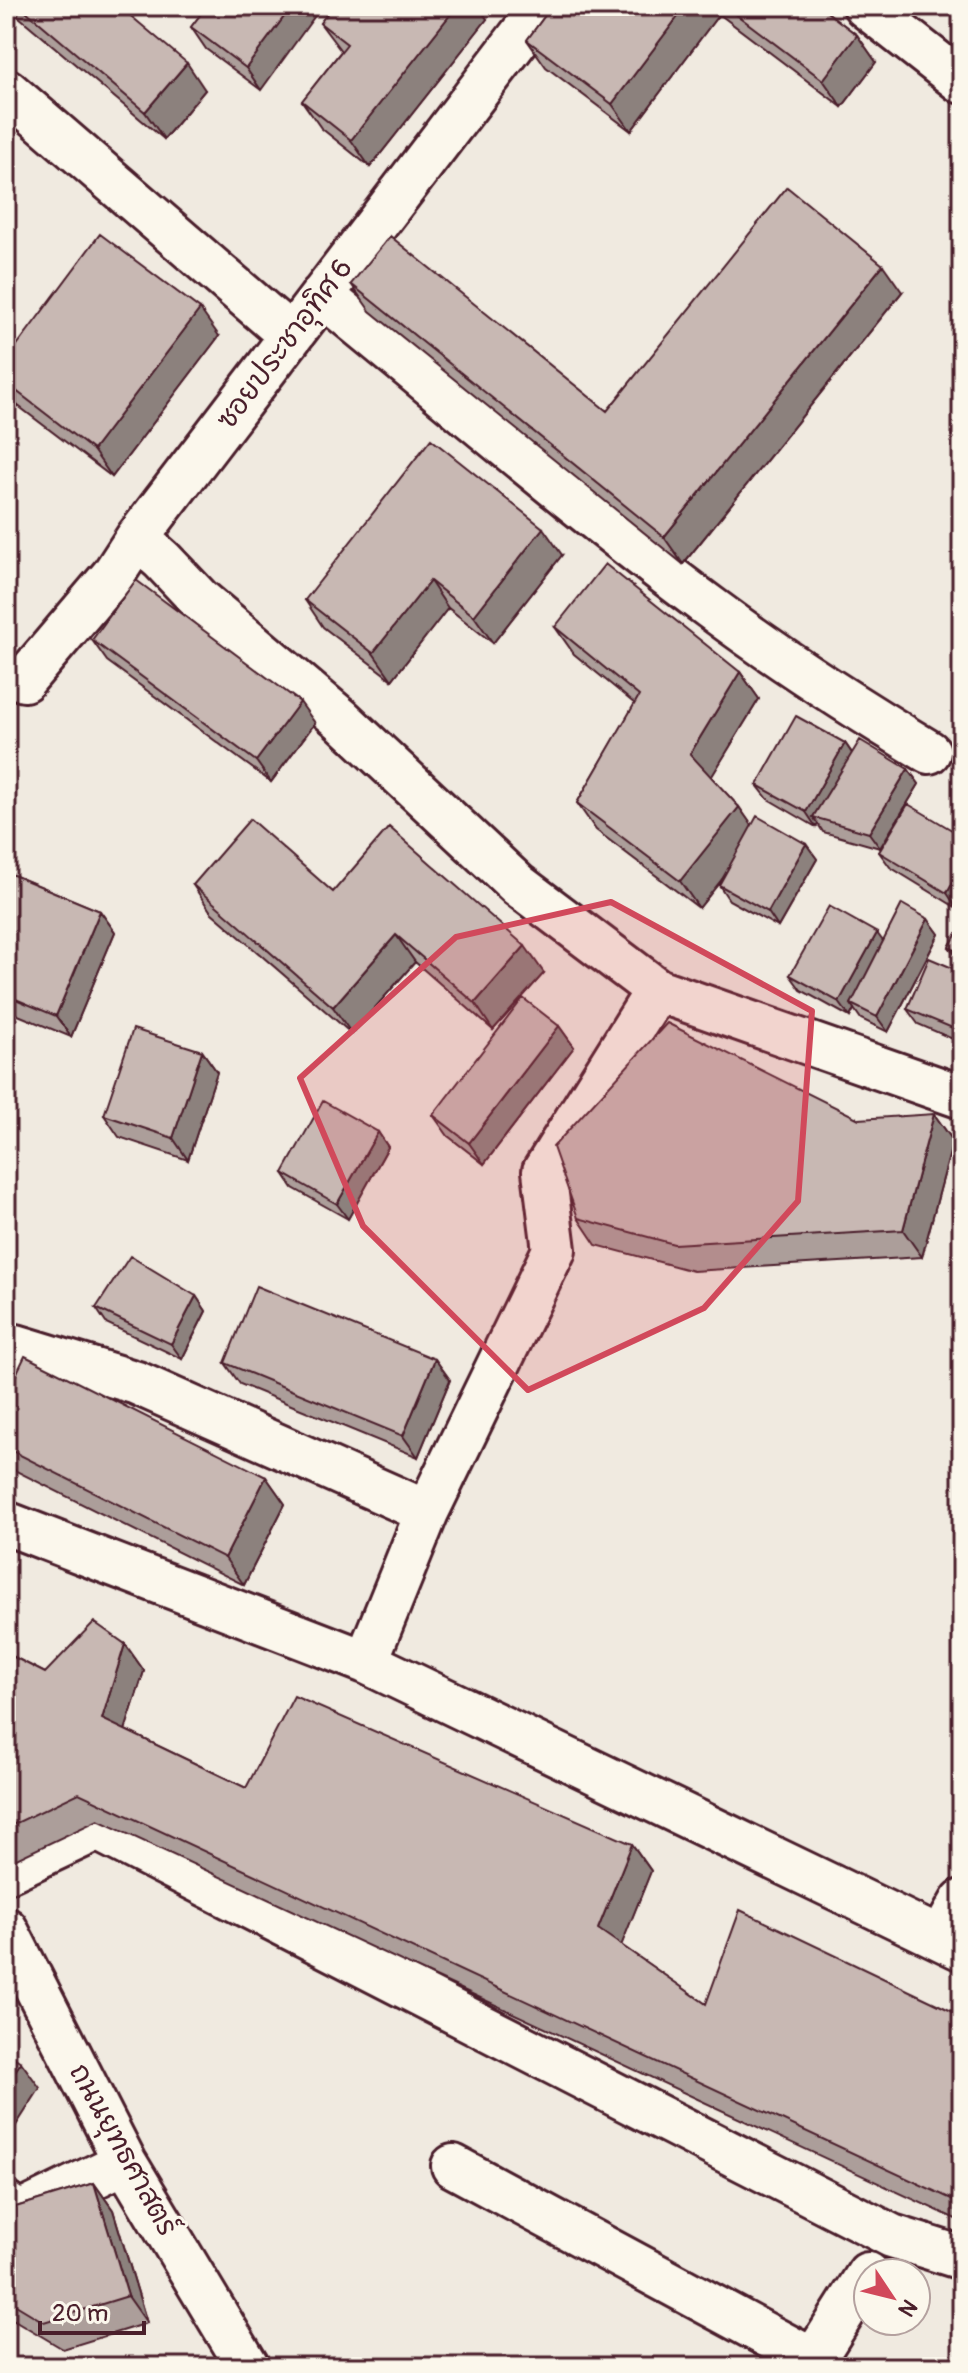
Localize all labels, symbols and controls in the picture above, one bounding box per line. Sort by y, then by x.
street label: ซอยประชาอุทิศ 6 [209,252,362,437]
street label: ถนนยุทธศาสตร์ [59,2056,187,2243]
north arrow [852,2257,932,2337]
scale bar [40,2285,144,2335]
text: N [892,2294,923,2322]
text: 20 m [52,2299,108,2328]

